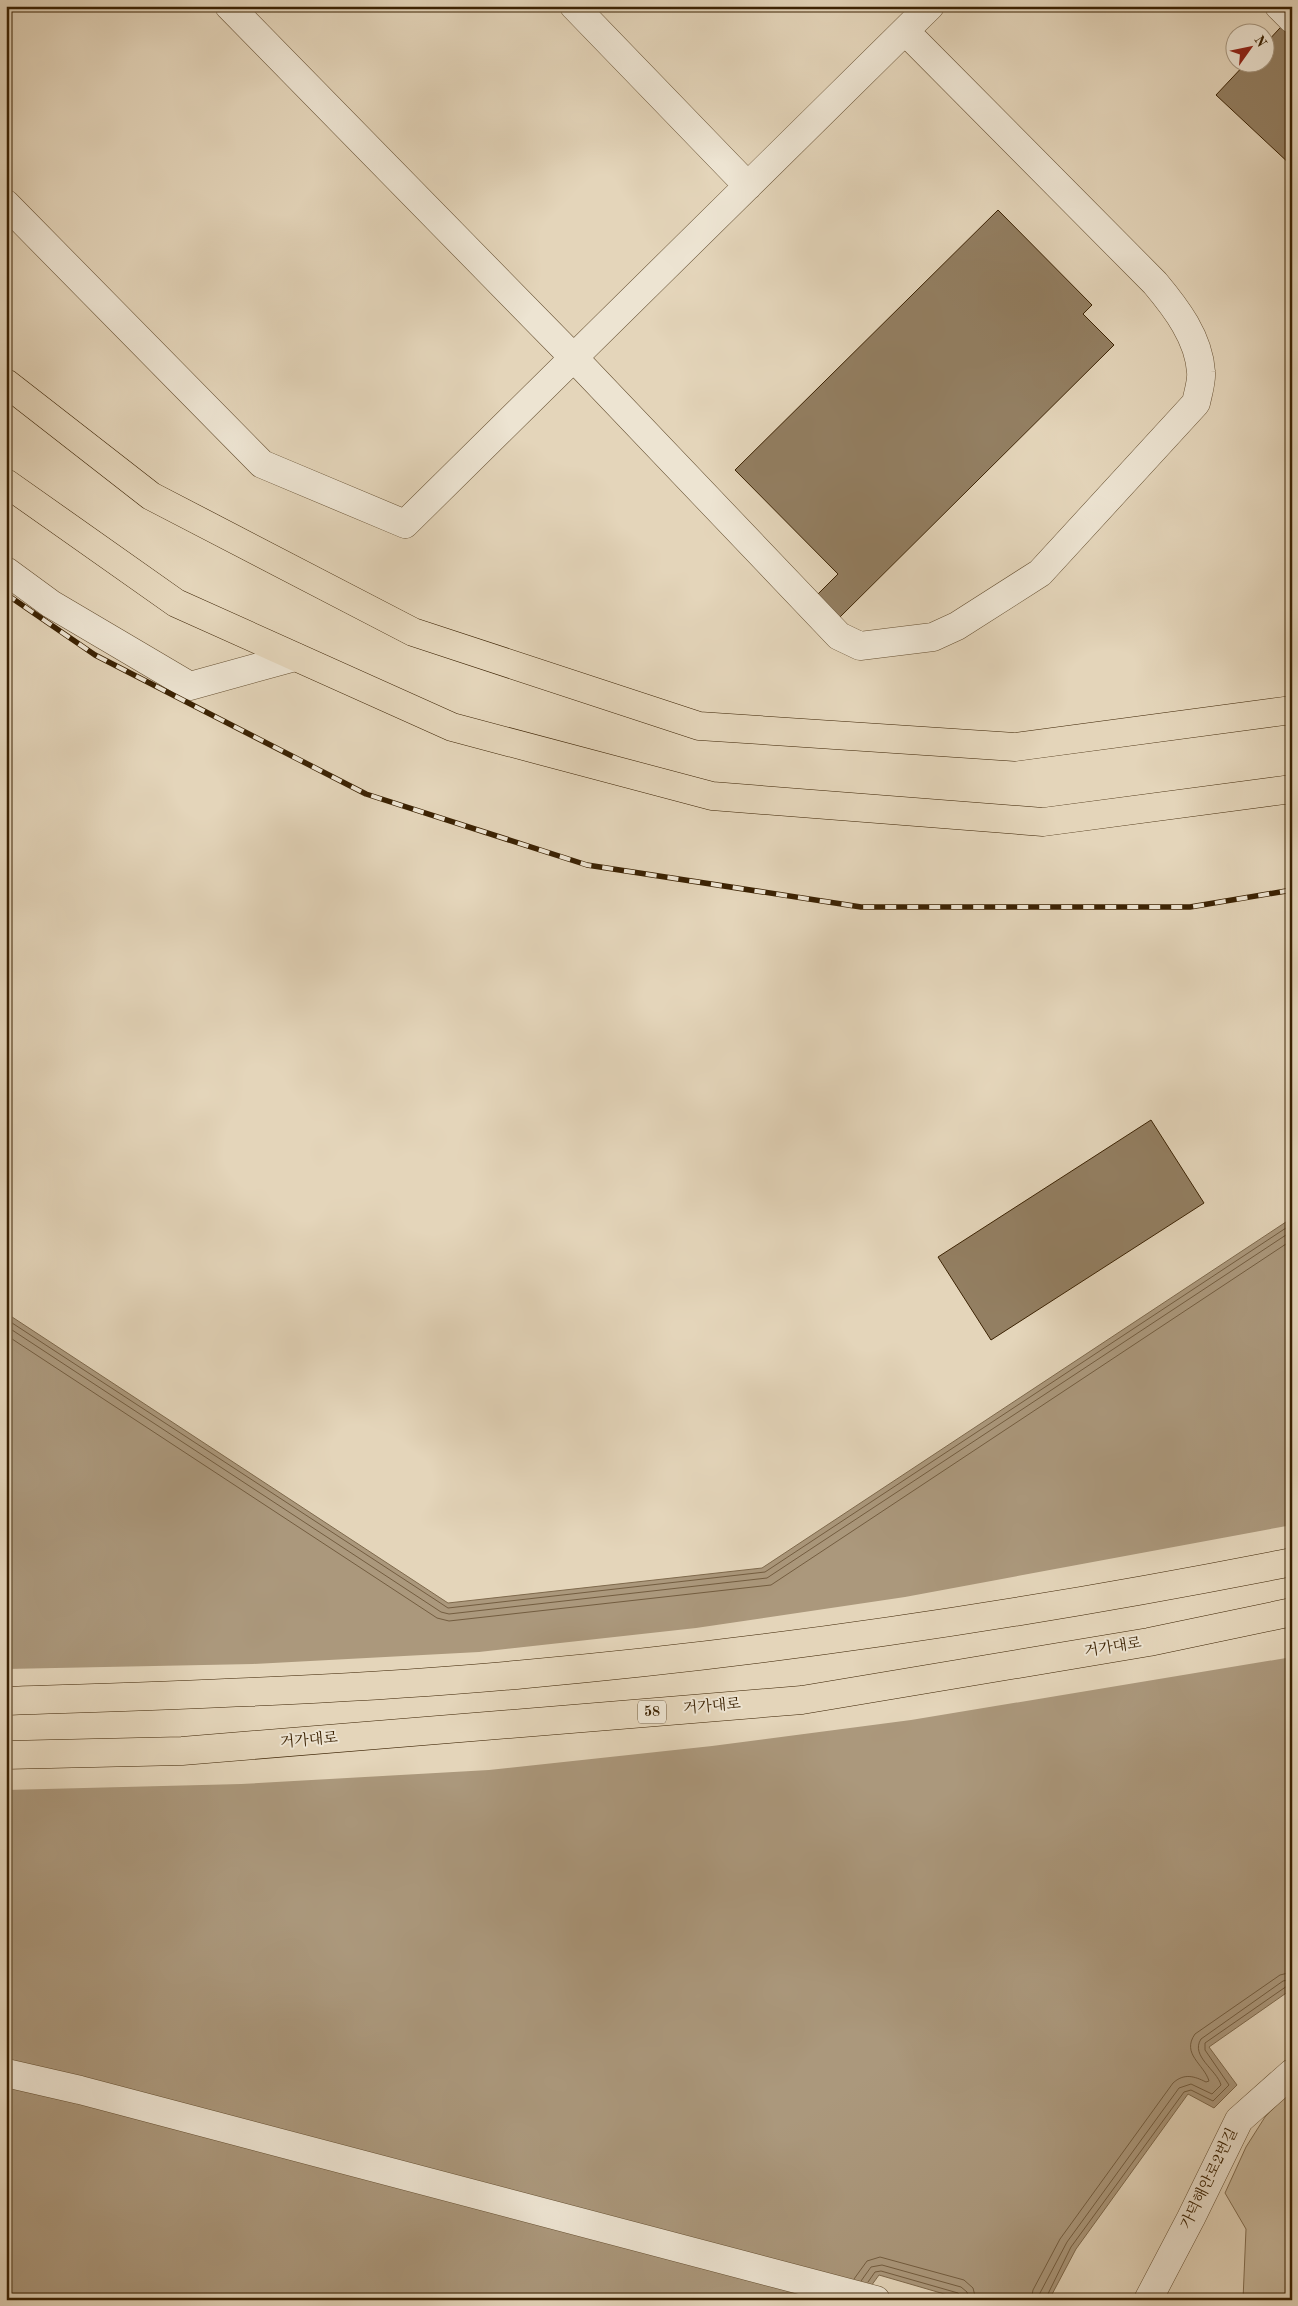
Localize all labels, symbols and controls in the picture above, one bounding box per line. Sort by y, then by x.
north arrow [1226,22,1276,72]
text: N [1251,33,1269,50]
street label: 거가대로 [1083,1634,1143,1660]
street label: 거가대로 [682,1695,742,1717]
road number: 58 [638,1700,666,1724]
street label: 거가대로 [279,1729,339,1751]
street label: 가덕해안로2번길 [1177,2125,1241,2232]

